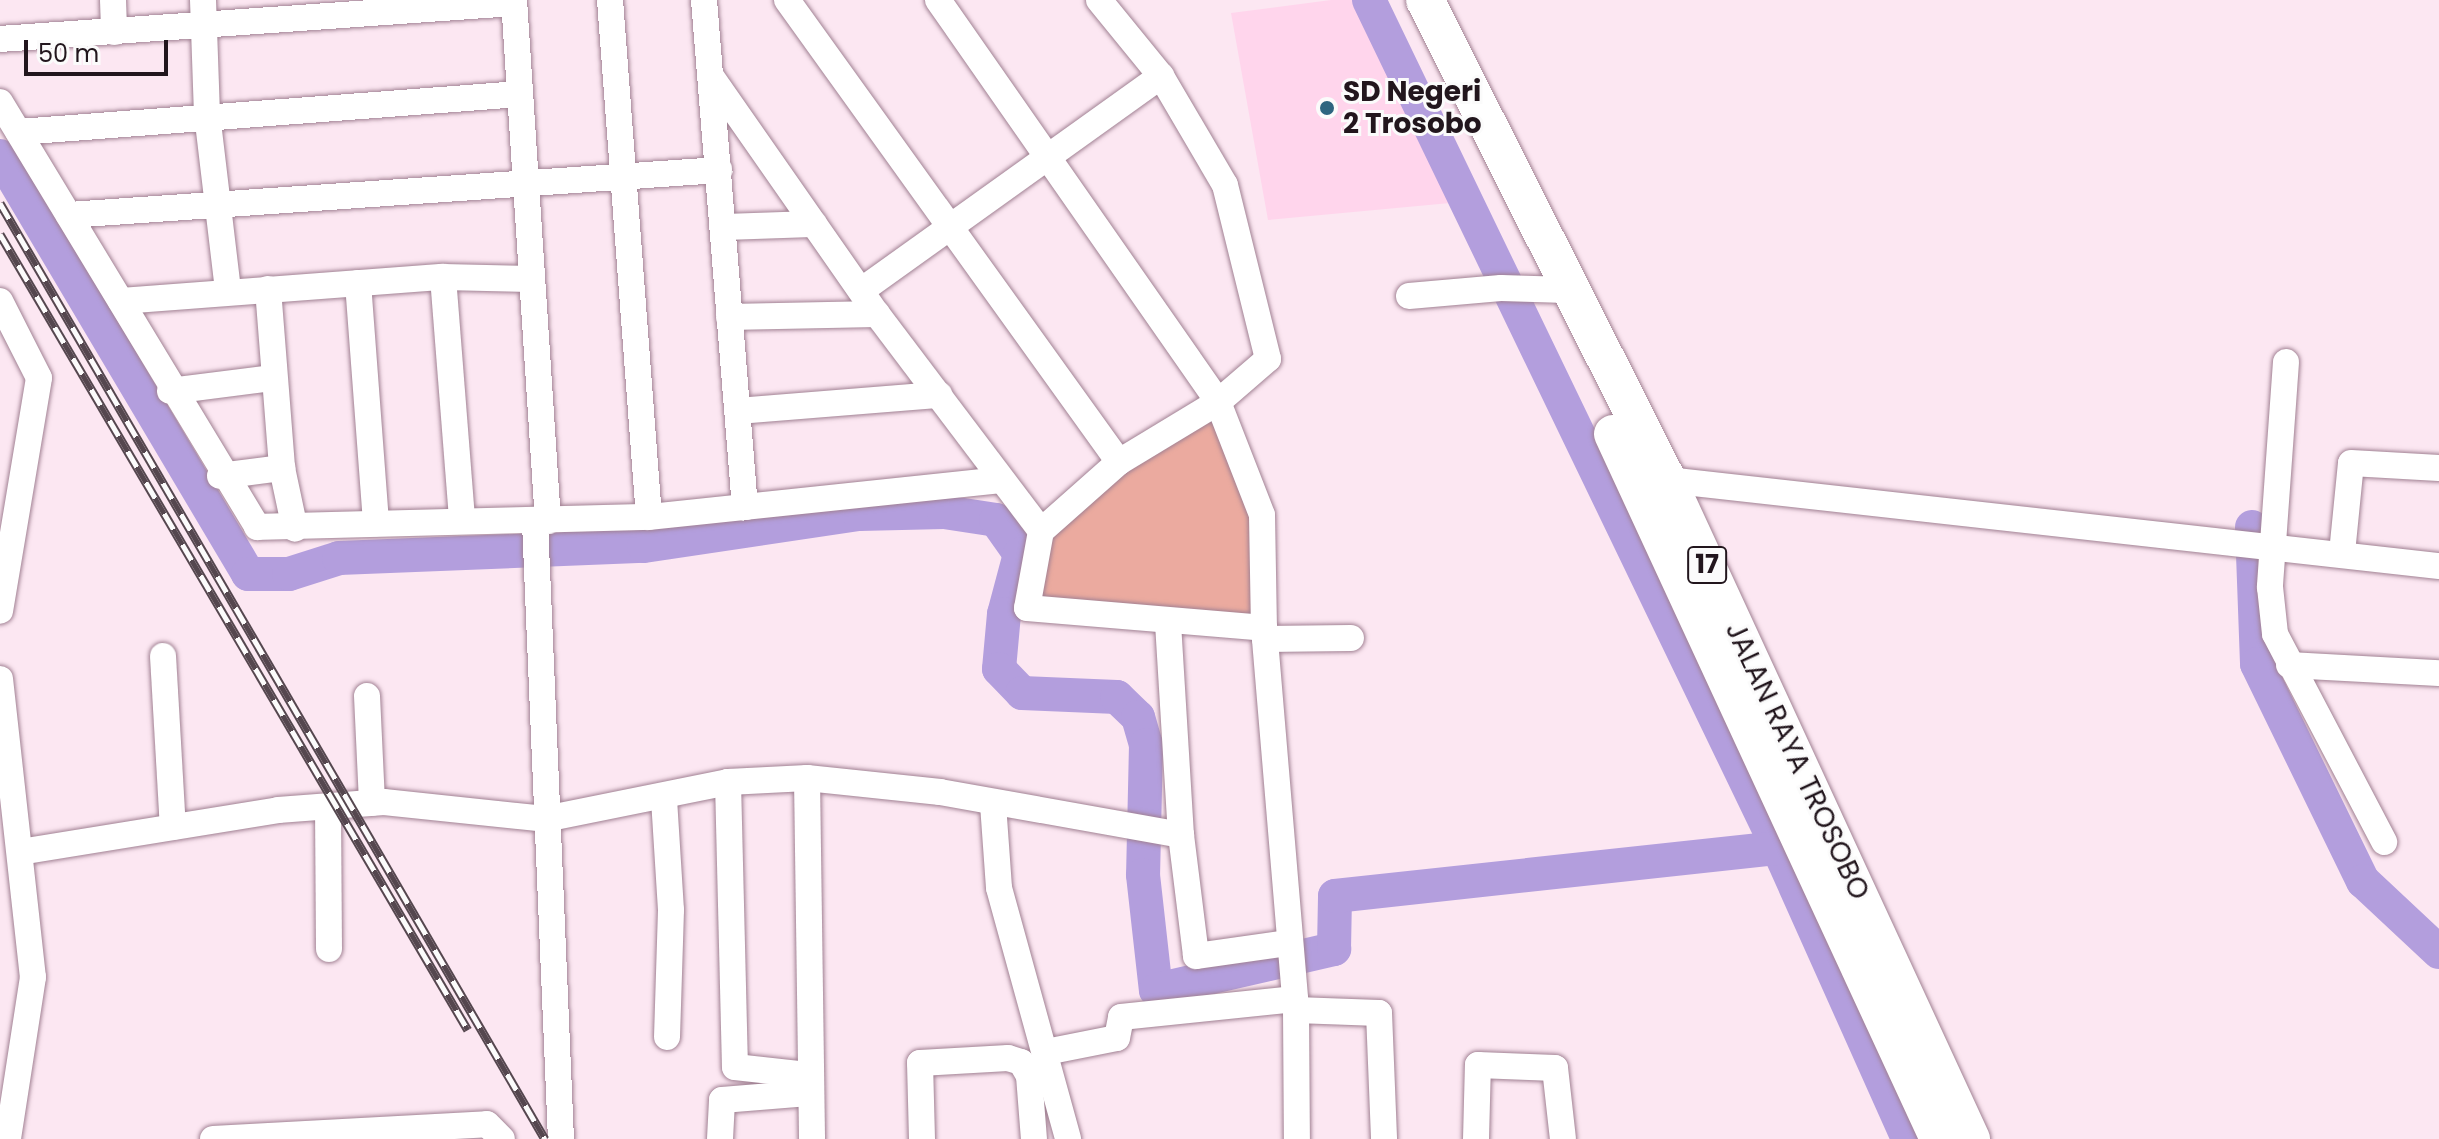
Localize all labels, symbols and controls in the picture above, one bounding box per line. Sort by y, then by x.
scale bar [28,24,172,74]
text: 50 m [38,37,99,70]
place label: SD Negeri 2 Trosobo [1343,75,1482,141]
marker: SD Negeri 2 Trosobo [1318,99,1336,117]
road number: 17 [1687,543,1727,587]
street label: JALAN RAYA TROSOBO [1718,617,1876,905]

